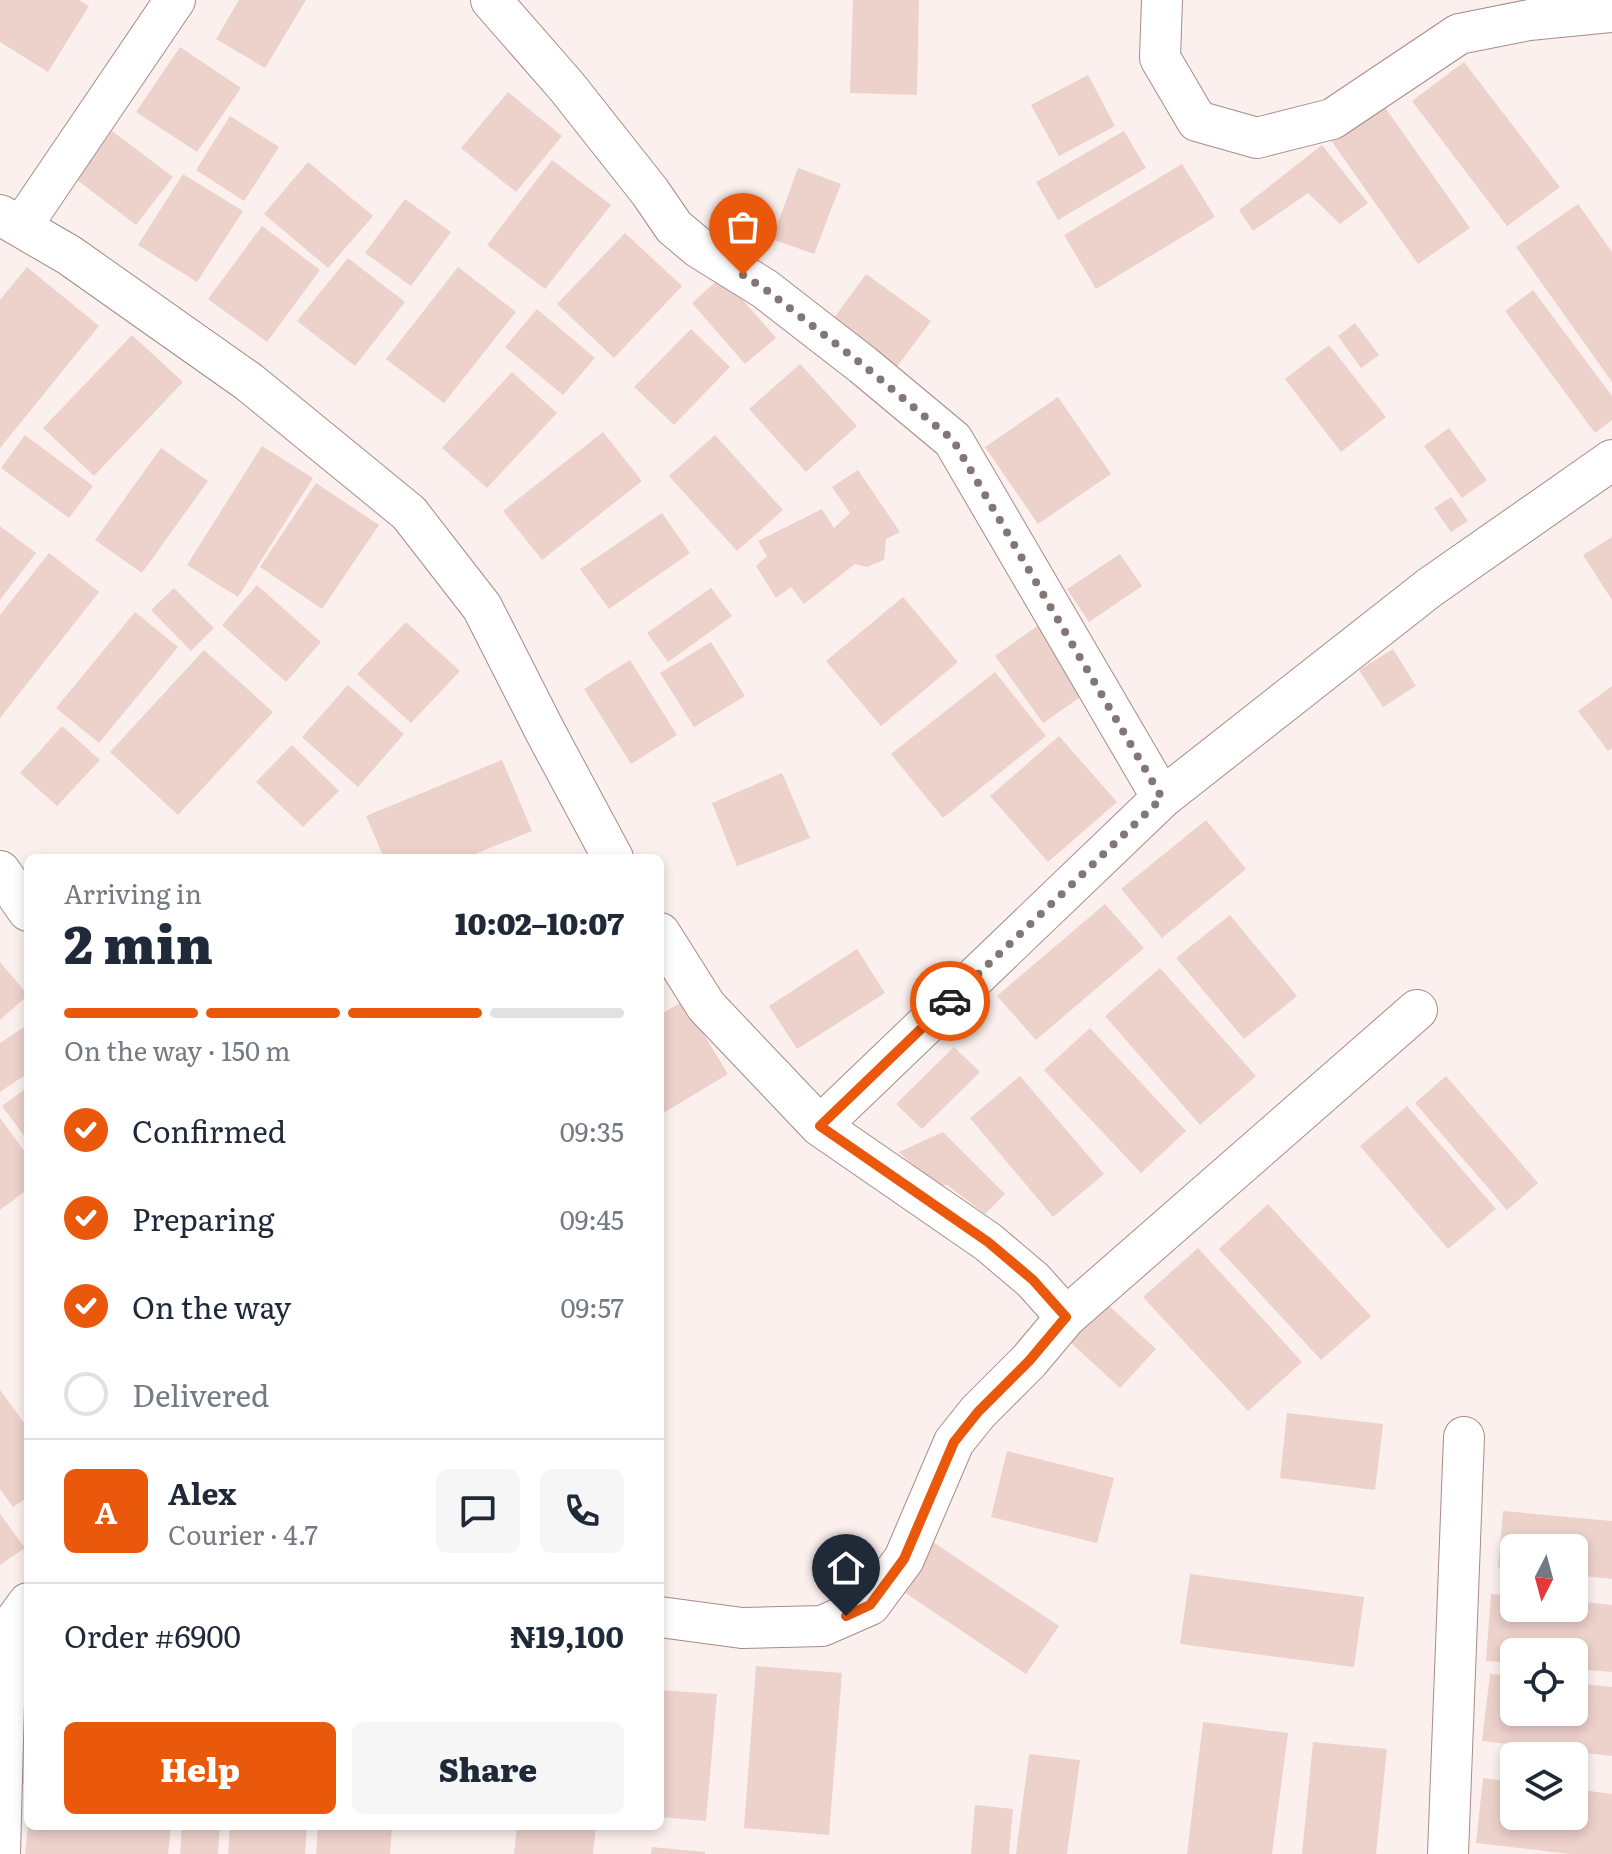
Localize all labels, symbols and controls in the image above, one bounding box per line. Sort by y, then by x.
pin [709,193,777,275]
icon: bag [721,205,765,249]
text: Arriving in [64,873,202,912]
text: 10:02–10:07 [455,900,624,944]
text: 2 min [64,903,213,980]
courier [910,961,990,1041]
icon: car [928,979,972,1023]
text: On the way · 150 m [64,1030,290,1069]
icon: check [64,1108,108,1152]
text: Confirmed [132,1108,286,1152]
text: 09:35 [560,1111,624,1150]
icon: check [64,1196,108,1240]
text: Preparing [132,1196,274,1240]
text: 09:45 [560,1199,624,1238]
icon: check [64,1284,108,1328]
text: On the way [132,1284,291,1328]
text: 09:57 [560,1287,624,1326]
text: Delivered [132,1372,269,1416]
button: chat [436,1469,520,1553]
button: phone [540,1469,624,1553]
text: Alex [168,1470,236,1514]
text: A [95,1489,117,1533]
text: Courier · 4.7 [168,1514,318,1553]
pin [812,1534,880,1616]
north arrow [1500,1534,1588,1622]
map controls [1500,1534,1588,1830]
icon: home [824,1546,868,1590]
text: Order #6900 [64,1613,241,1657]
text: ₦19,100 [510,1613,624,1657]
button: locate [1500,1638,1588,1726]
button: Help [64,1722,336,1814]
button: Share [352,1722,624,1814]
button: layers [1500,1742,1588,1830]

